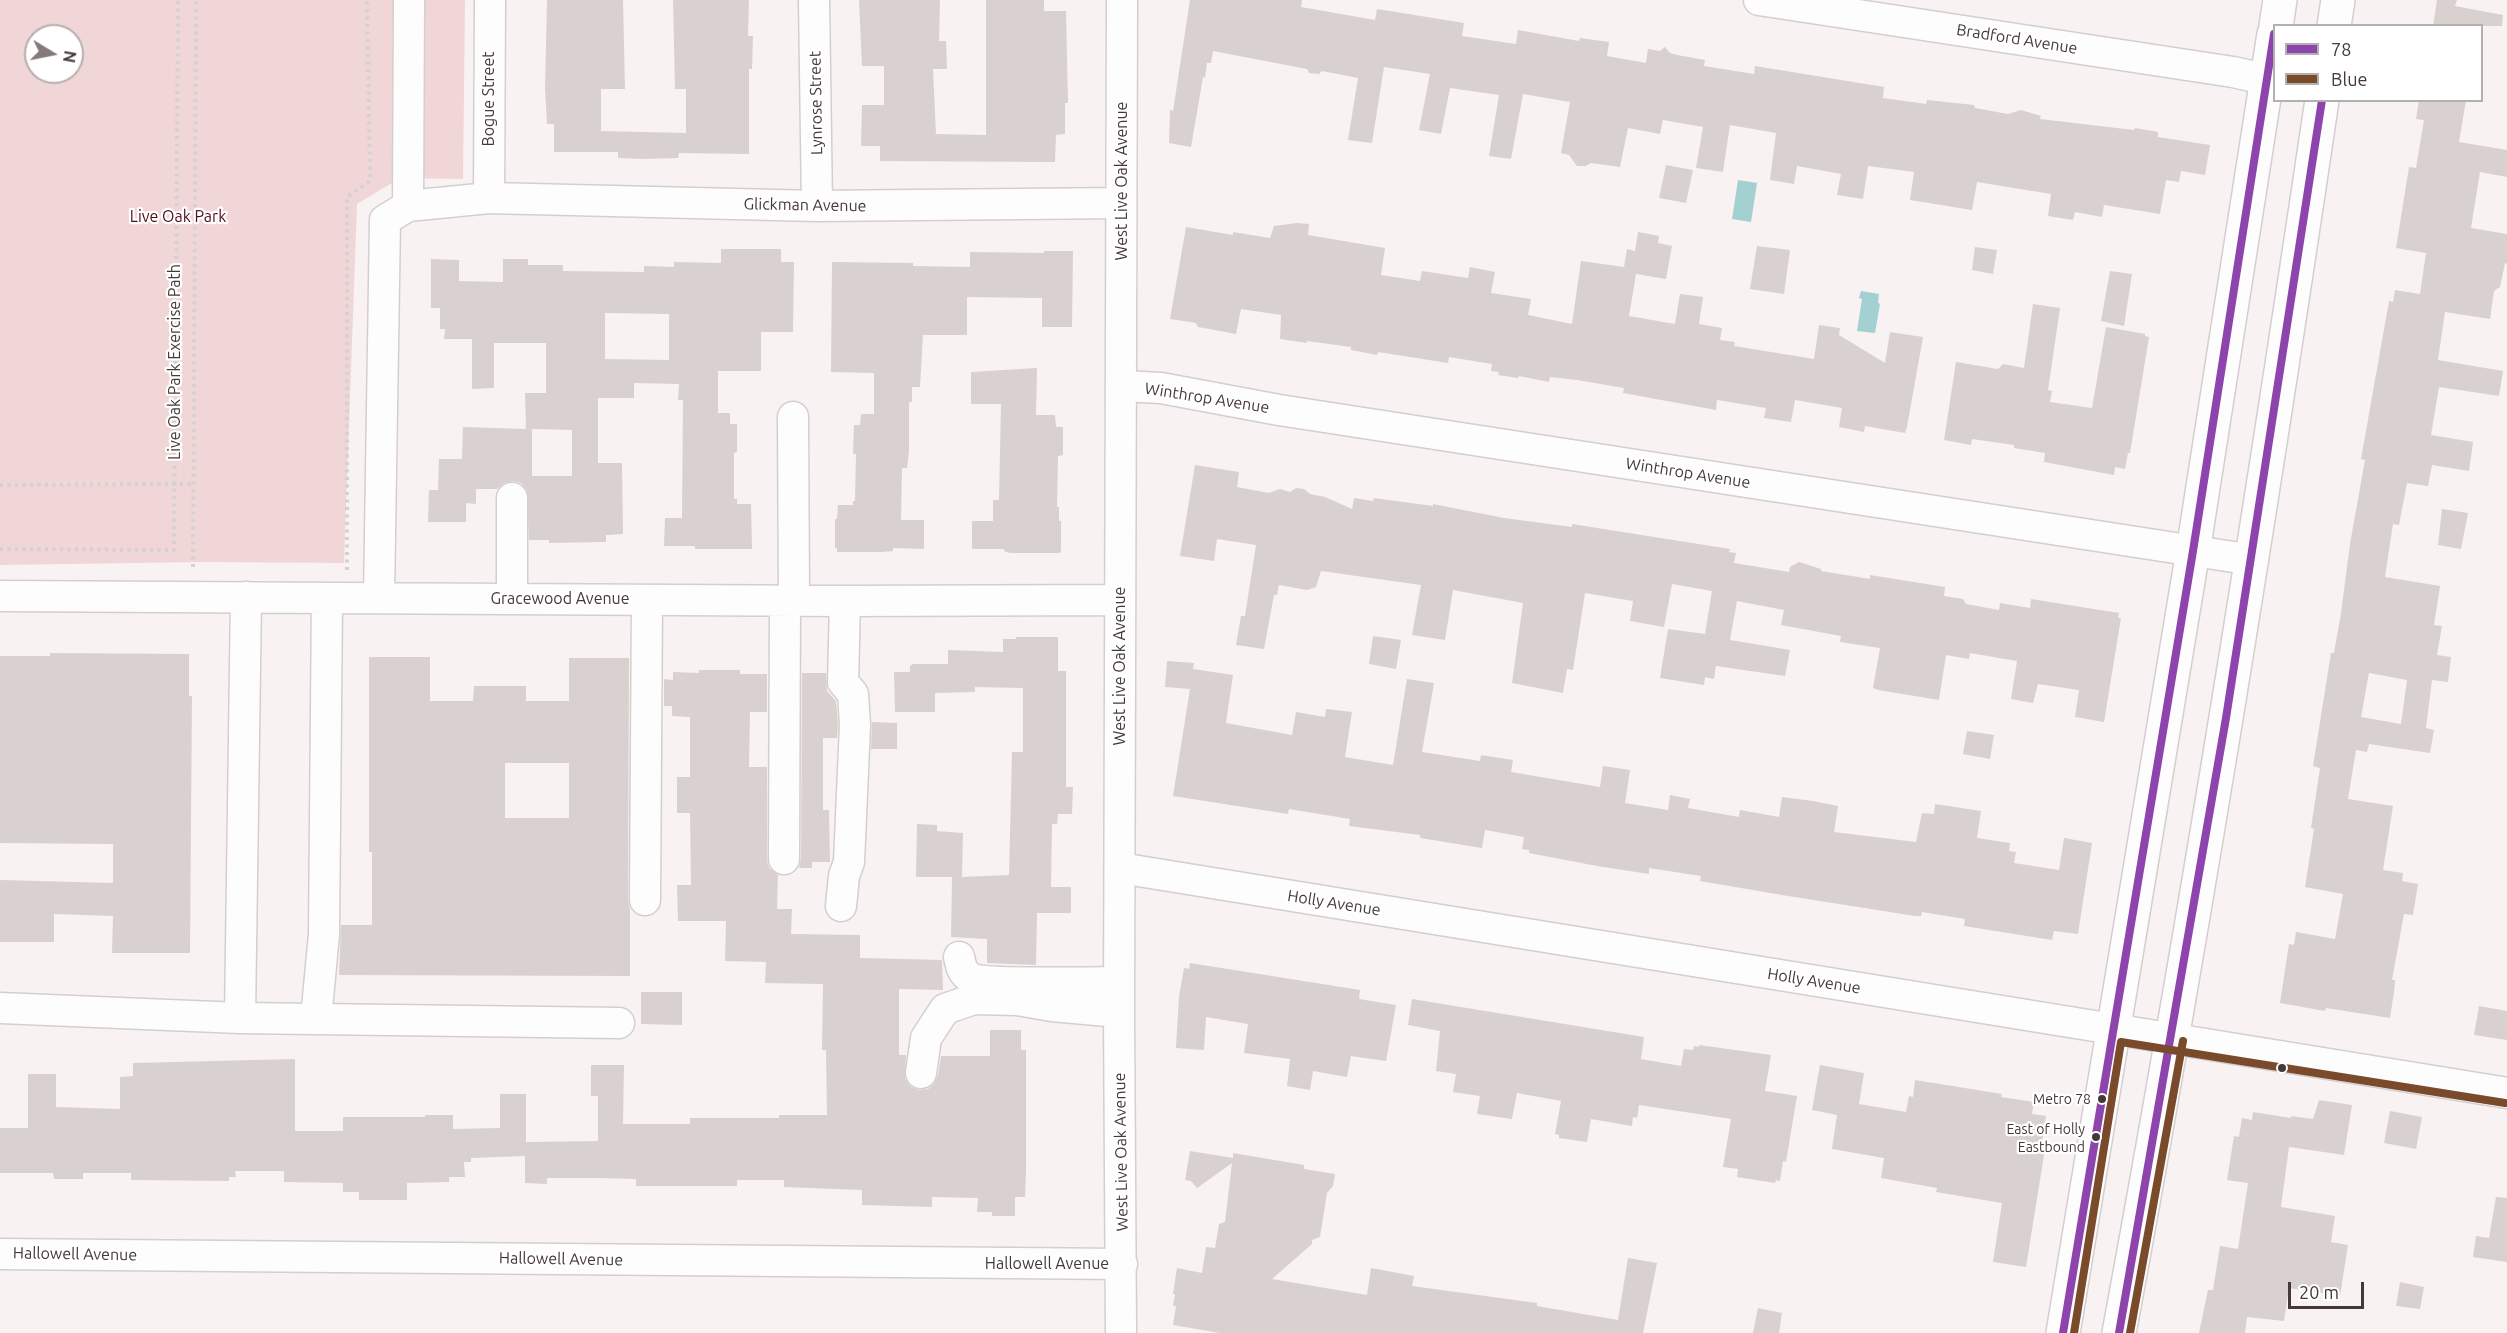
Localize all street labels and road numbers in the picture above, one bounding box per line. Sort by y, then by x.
street label: Bradford Avenue [1955,20,2079,58]
street label: Bogue Street [479,51,499,147]
street label: Lynrose Street [805,51,827,155]
street label: West Live Oak Avenue [1112,102,1132,260]
street label: Glickman Avenue [743,194,867,216]
street label: Live Oak Park Exercise Path [165,264,185,460]
street label: Winthrop Avenue [1143,379,1271,417]
street label: Winthrop Avenue [1624,454,1752,492]
street label: West Live Oak Avenue [1110,587,1130,745]
street label: Gracewood Avenue [490,589,630,609]
street label: Holly Avenue [1286,886,1382,920]
street label: Holly Avenue [1766,964,1862,998]
street label: West Live Oak Avenue [1110,1072,1132,1232]
street label: Hallowell Avenue [13,1243,137,1265]
street label: Hallowell Avenue [499,1248,623,1270]
street label: Hallowell Avenue [985,1254,1109,1274]

